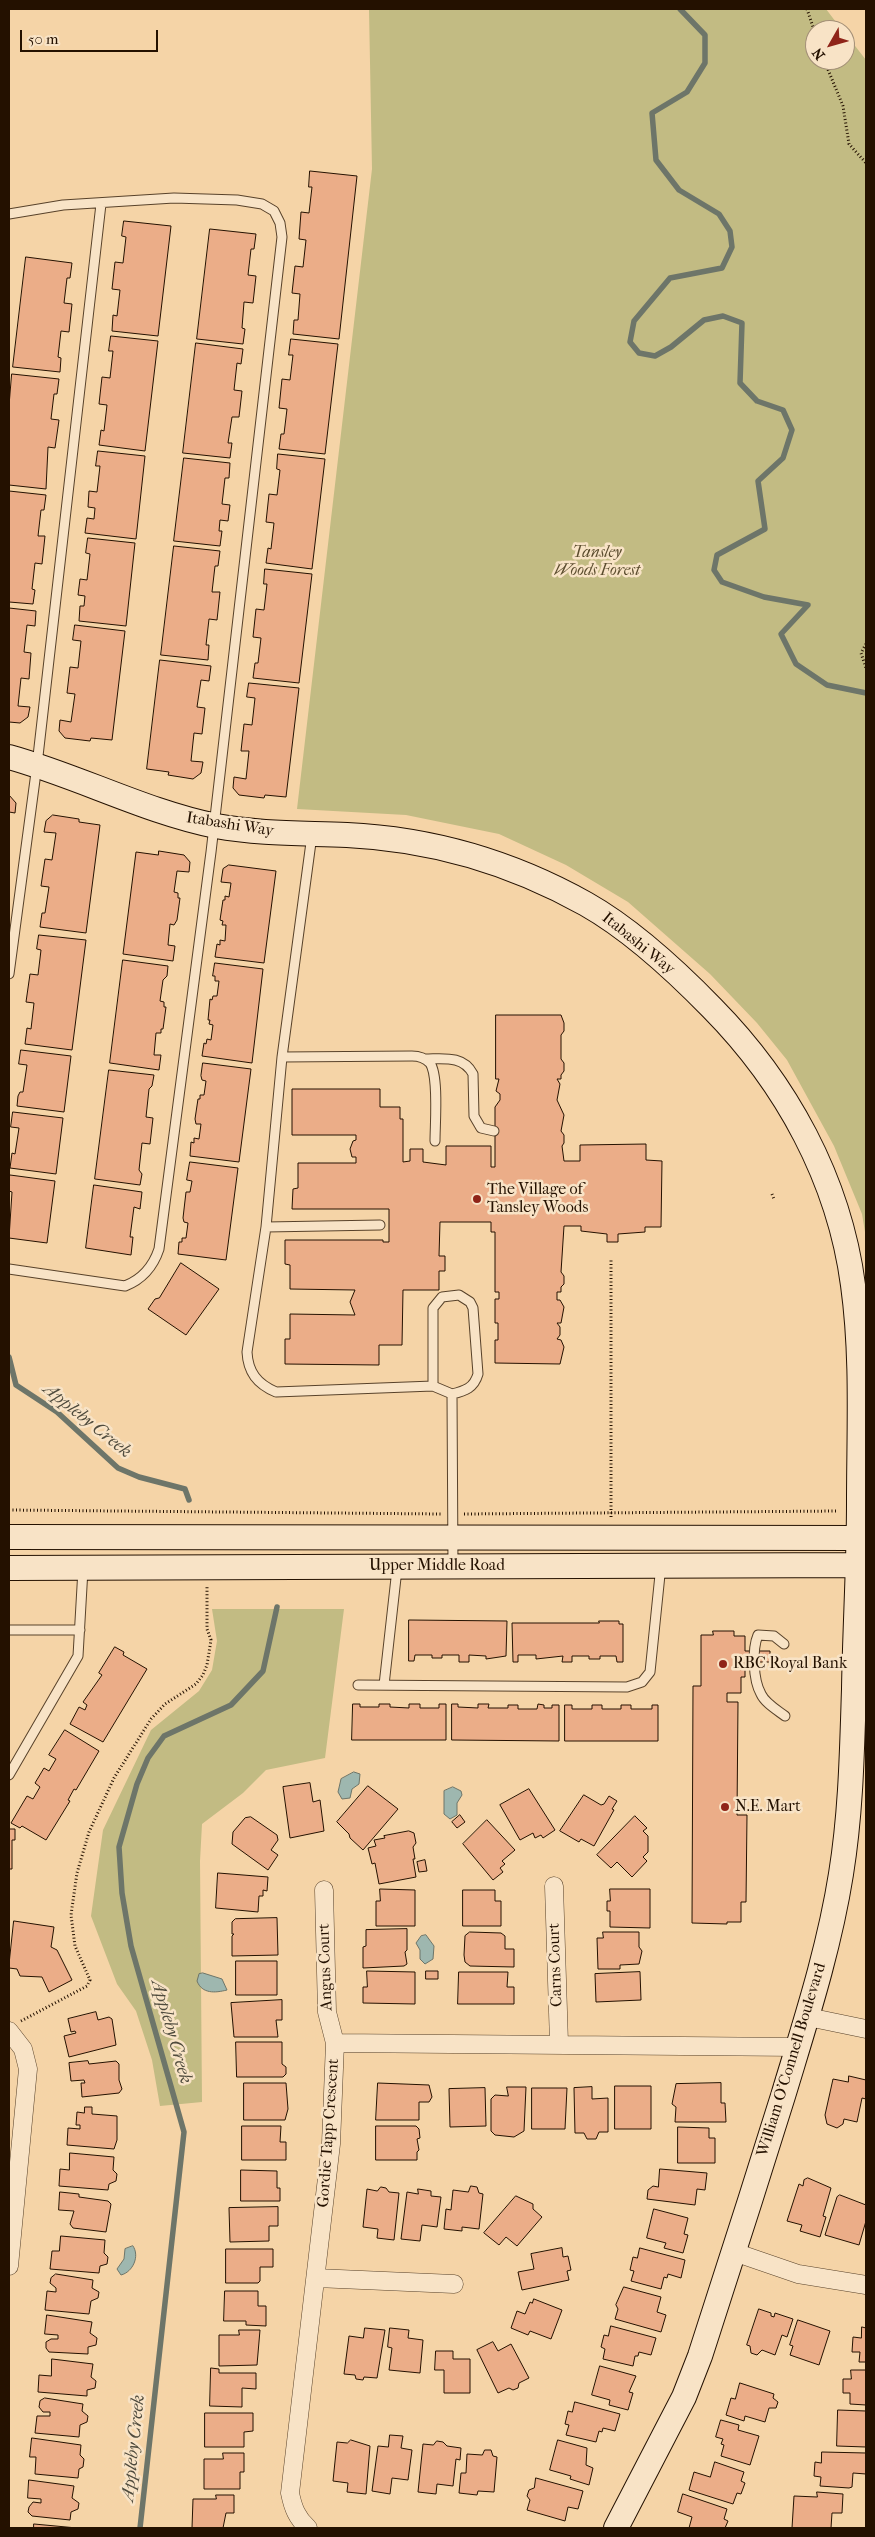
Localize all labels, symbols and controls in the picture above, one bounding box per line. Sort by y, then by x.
scale bar [22,20,160,52]
north arrow [805,20,855,70]
text: 50 m [28,30,58,48]
text: N [809,45,829,63]
park label: Tansley Woods Forest [554,543,640,581]
street label: Itabashi Way [185,809,275,841]
street label: Itabashi Way [598,909,678,979]
place label: The Village of Tansley Woods [487,1180,588,1218]
marker: The Village of Tansley Woods [471,1193,483,1205]
water label: Appleby Creek [39,1379,135,1463]
street label: Upper Middle Road [369,1556,505,1576]
place label: RBC Royal Bank [733,1654,847,1674]
marker: RBC Royal Bank [717,1658,729,1670]
place label: N.E. Mart [735,1797,801,1817]
marker: N.E. Mart [719,1801,731,1813]
street label: Angus Court [315,1923,337,2011]
street label: Carns Court [545,1923,567,2007]
street label: William O'Connell Boulevard [753,1961,831,2159]
water label: Appleby Creek [146,1978,196,2086]
street label: Gordie Tapp Crescent [314,2058,344,2208]
water label: Appleby Creek [118,2394,150,2502]

